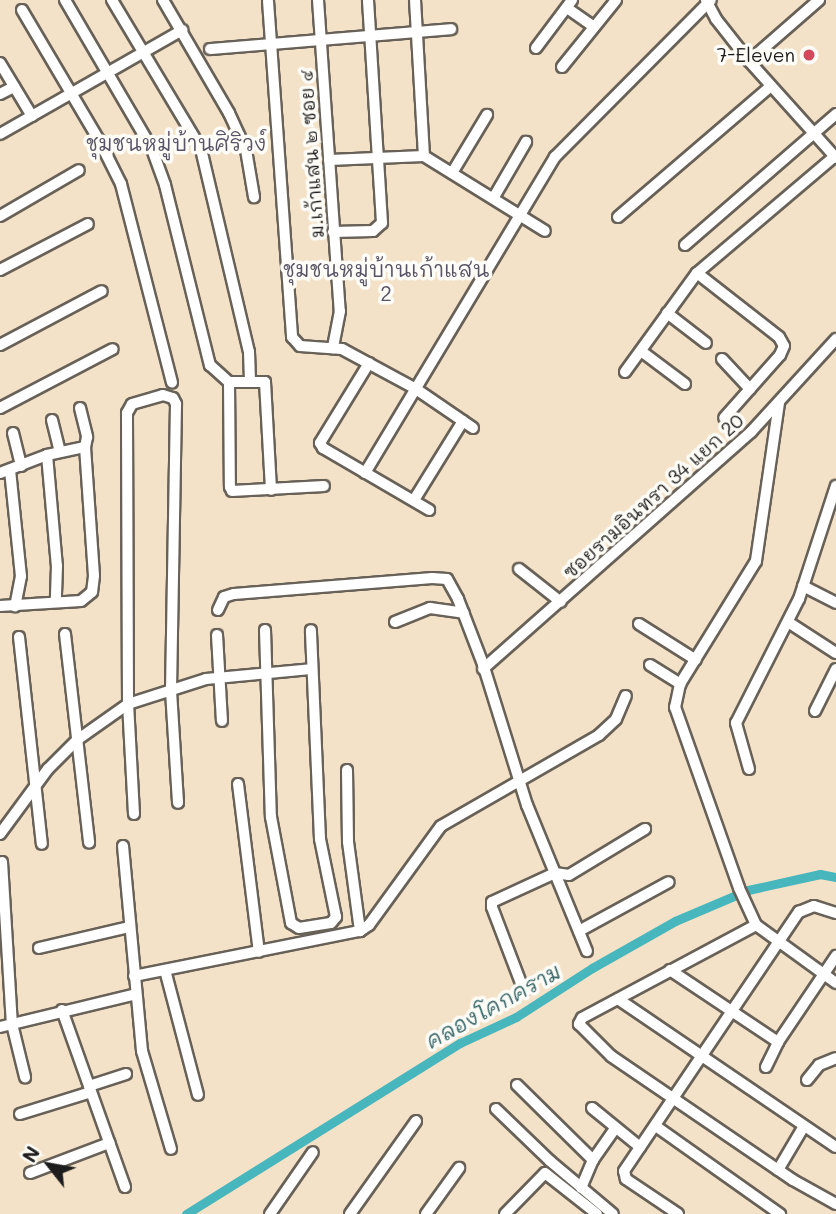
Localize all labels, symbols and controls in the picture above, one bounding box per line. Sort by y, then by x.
place label: 7-Eleven [717,44,795,66]
marker: 7-Eleven [801,47,817,63]
street label: ม.เก้าแสน ๒ ซอย ๔ [294,69,328,239]
district label: ชุมชนหมู่บ้านศิริวง์ [86,130,266,156]
district label: ชุมชนหมู่บ้านเก้าแสน 2 [283,256,489,306]
street label: ซอยรามอินทรา 34 แยก 20 [558,409,748,583]
water label: คลองโคกคราม [421,959,565,1053]
north arrow [14,1130,84,1200]
text: N [16,1141,45,1167]

